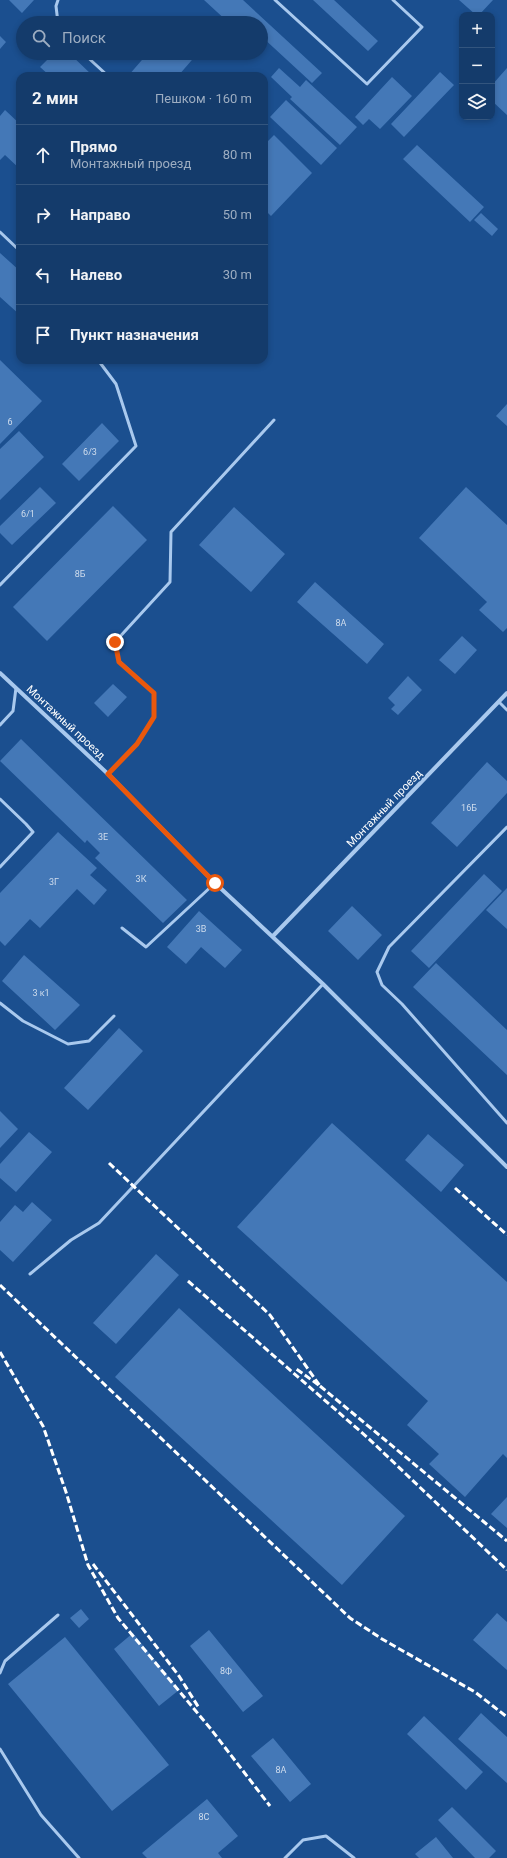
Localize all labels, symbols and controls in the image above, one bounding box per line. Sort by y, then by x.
map controls [459,12,495,120]
button: + [459,12,495,48]
search box [16,16,268,60]
icon: search [30,27,52,49]
text: Поиск [62,29,106,47]
button: − [459,48,495,84]
button: layers [459,84,495,120]
text: 2 мин [32,88,78,108]
text: Пешком · 160 m [155,91,252,106]
text: Прямо [70,138,117,156]
icon: ahead [32,144,54,166]
text: 80 m [223,147,252,162]
text: Монтажный проезд [70,156,191,171]
icon: right [32,204,54,226]
text: Направо [70,206,131,224]
text: 50 m [223,207,252,222]
icon: left [32,264,54,286]
text: Налево [70,266,122,284]
text: 30 m [223,267,252,282]
icon: arrive [32,324,54,346]
text: Пункт назначения [70,326,199,344]
house number: 6 [7,417,13,427]
house number: 6/3 [83,447,97,457]
house number: 6/1 [21,509,35,519]
house number: 8Б [75,569,86,579]
house number: 8А [336,618,347,628]
route end [106,633,124,651]
street label: Монтажный проезд [24,683,108,762]
street label: Монтажный проезд [344,767,425,850]
house number: 16Б [461,803,477,813]
house number: 3Е [98,832,108,842]
house number: 3К [136,874,147,884]
route start [206,874,224,892]
house number: 3Г [49,877,59,887]
house number: 3В [196,924,207,934]
house number: 3 к1 [32,988,50,998]
house number: 8Ф [220,1666,232,1676]
house number: 8А [276,1765,287,1775]
house number: 8С [199,1812,210,1822]

